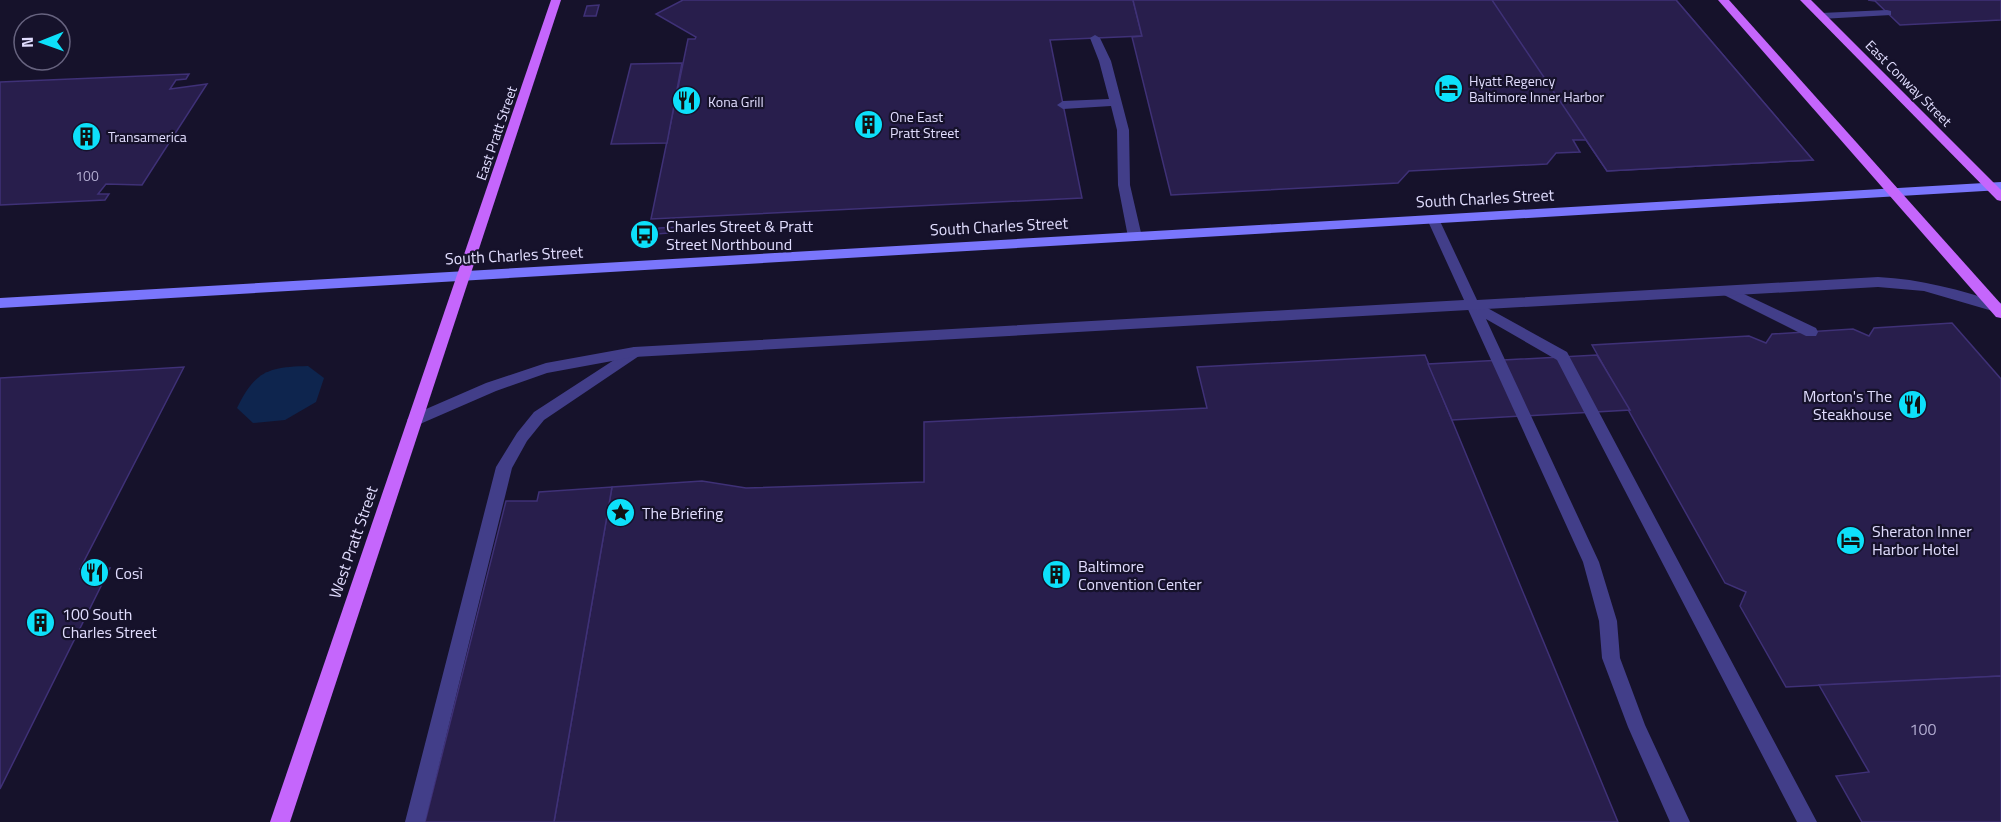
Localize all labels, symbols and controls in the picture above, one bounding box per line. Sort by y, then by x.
north arrow [12,12,72,72]
street label: East Conway Street [1861,35,1957,131]
text: N [15,37,39,48]
place label: Hyatt Regency Baltimore Inner Harbor [1469,70,1604,107]
hotel icon: Hyatt Regency Baltimore Inner Harbor [1432,72,1464,104]
street label: East Pratt Street [470,83,522,183]
restaurant icon: Kona Grill [671,85,703,117]
place label: Kona Grill [708,91,764,112]
place label: One East Pratt Street [890,106,959,143]
building icon: One East Pratt Street [853,108,885,140]
building icon: Transamerica [71,120,103,152]
place label: Transamerica [108,126,187,147]
house number: 100 [75,165,99,186]
street label: South Charles Street [1415,182,1555,214]
street label: South Charles Street [929,210,1069,242]
place label: Charles Street & Pratt Street Northbound [666,214,814,256]
bus stop icon: Charles Street & Pratt Street Northbound [629,219,661,251]
street label: South Charles Street [444,239,584,271]
place label: Morton's The Steakhouse [1803,384,1892,426]
restaurant icon: Morton's The Steakhouse [1897,389,1929,421]
street label: West Pratt Street [323,482,384,601]
place icon: The Briefing [605,497,637,529]
place label: The Briefing [642,501,723,525]
place label: Sheraton Inner Harbor Hotel [1872,519,1972,561]
hotel icon: Sheraton Inner Harbor Hotel [1835,524,1867,556]
place label: Baltimore Convention Center [1078,554,1202,596]
restaurant icon: Così [78,557,110,589]
building icon: Baltimore Convention Center [1041,559,1073,591]
place label: Così [115,561,143,585]
place label: 100 South Charles Street [62,602,157,644]
building icon: 100 South Charles Street [25,607,57,639]
house number: 100 [1910,717,1936,741]

